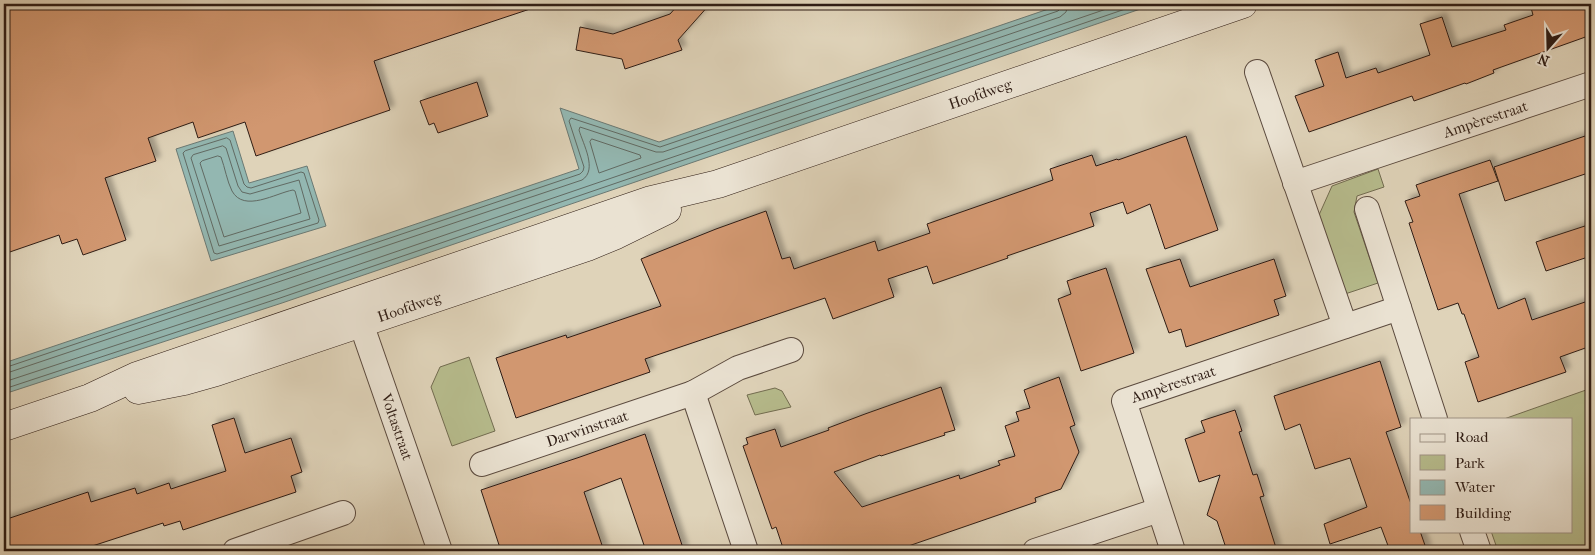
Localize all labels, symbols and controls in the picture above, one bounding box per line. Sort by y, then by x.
north arrow [1522,22,1572,72]
text: N [1535,50,1552,70]
street label: Hoofdweg [946,75,1015,113]
street label: Ampèrestraat [1440,97,1531,142]
street label: Hoofdweg [375,288,444,326]
street label: Ampèrestraat [1128,361,1219,407]
street label: Voltastraat [377,390,417,463]
street label: Darwinstraat [544,406,631,451]
legend [1410,418,1572,532]
text: Road [1455,428,1489,446]
text: Park [1455,454,1485,472]
text: Water [1454,478,1495,496]
text: Building [1455,504,1512,522]

